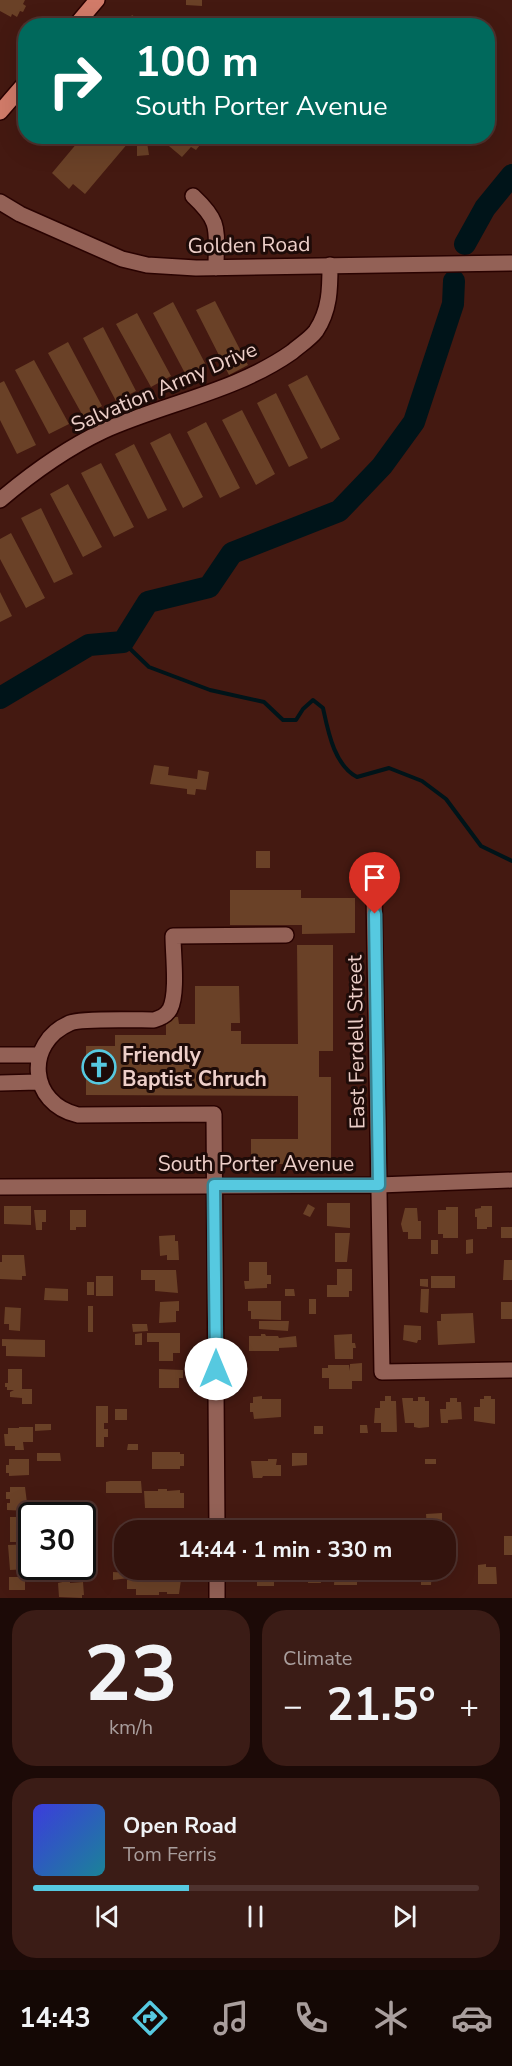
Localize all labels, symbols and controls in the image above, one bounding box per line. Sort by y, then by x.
text: 100 m [135,34,259,91]
icon: right [36,42,114,120]
text: South Porter Avenue [135,88,388,125]
street label: Golden Road [187,230,311,260]
street label: Salvation Army Drive [67,335,261,439]
pin [349,852,400,914]
icon: arrive [358,861,391,894]
street label: East Ferdell Street [340,954,372,1129]
place label: Friendly Baptist Chruch [122,1041,267,1093]
church icon: Friendly Baptist Chruch [81,1049,117,1085]
street label: South Porter Avenue [158,1150,354,1178]
position arrow [184,1337,248,1401]
speed limit sign: 30 [18,1502,96,1580]
text: 14:44 · 1 min · 330 m [178,1535,392,1565]
text: 23 [84,1621,178,1728]
text: Climate [283,1645,352,1672]
text: 21.5° [326,1675,436,1736]
text: − [283,1684,303,1729]
text: + [459,1684,479,1729]
text: km/h [109,1714,153,1741]
text: Open Road [123,1811,237,1841]
text: Tom Ferris [123,1841,217,1868]
icon: previous [91,1900,124,1933]
icon: pause [239,1900,272,1933]
icon: next [388,1900,421,1933]
icon: directions [129,1997,171,2039]
icon: music [210,1997,252,2039]
icon: phone [290,1997,332,2039]
icon: climate [370,1997,412,2039]
icon: car [451,1997,493,2039]
text: 14:43 [19,2000,91,2037]

